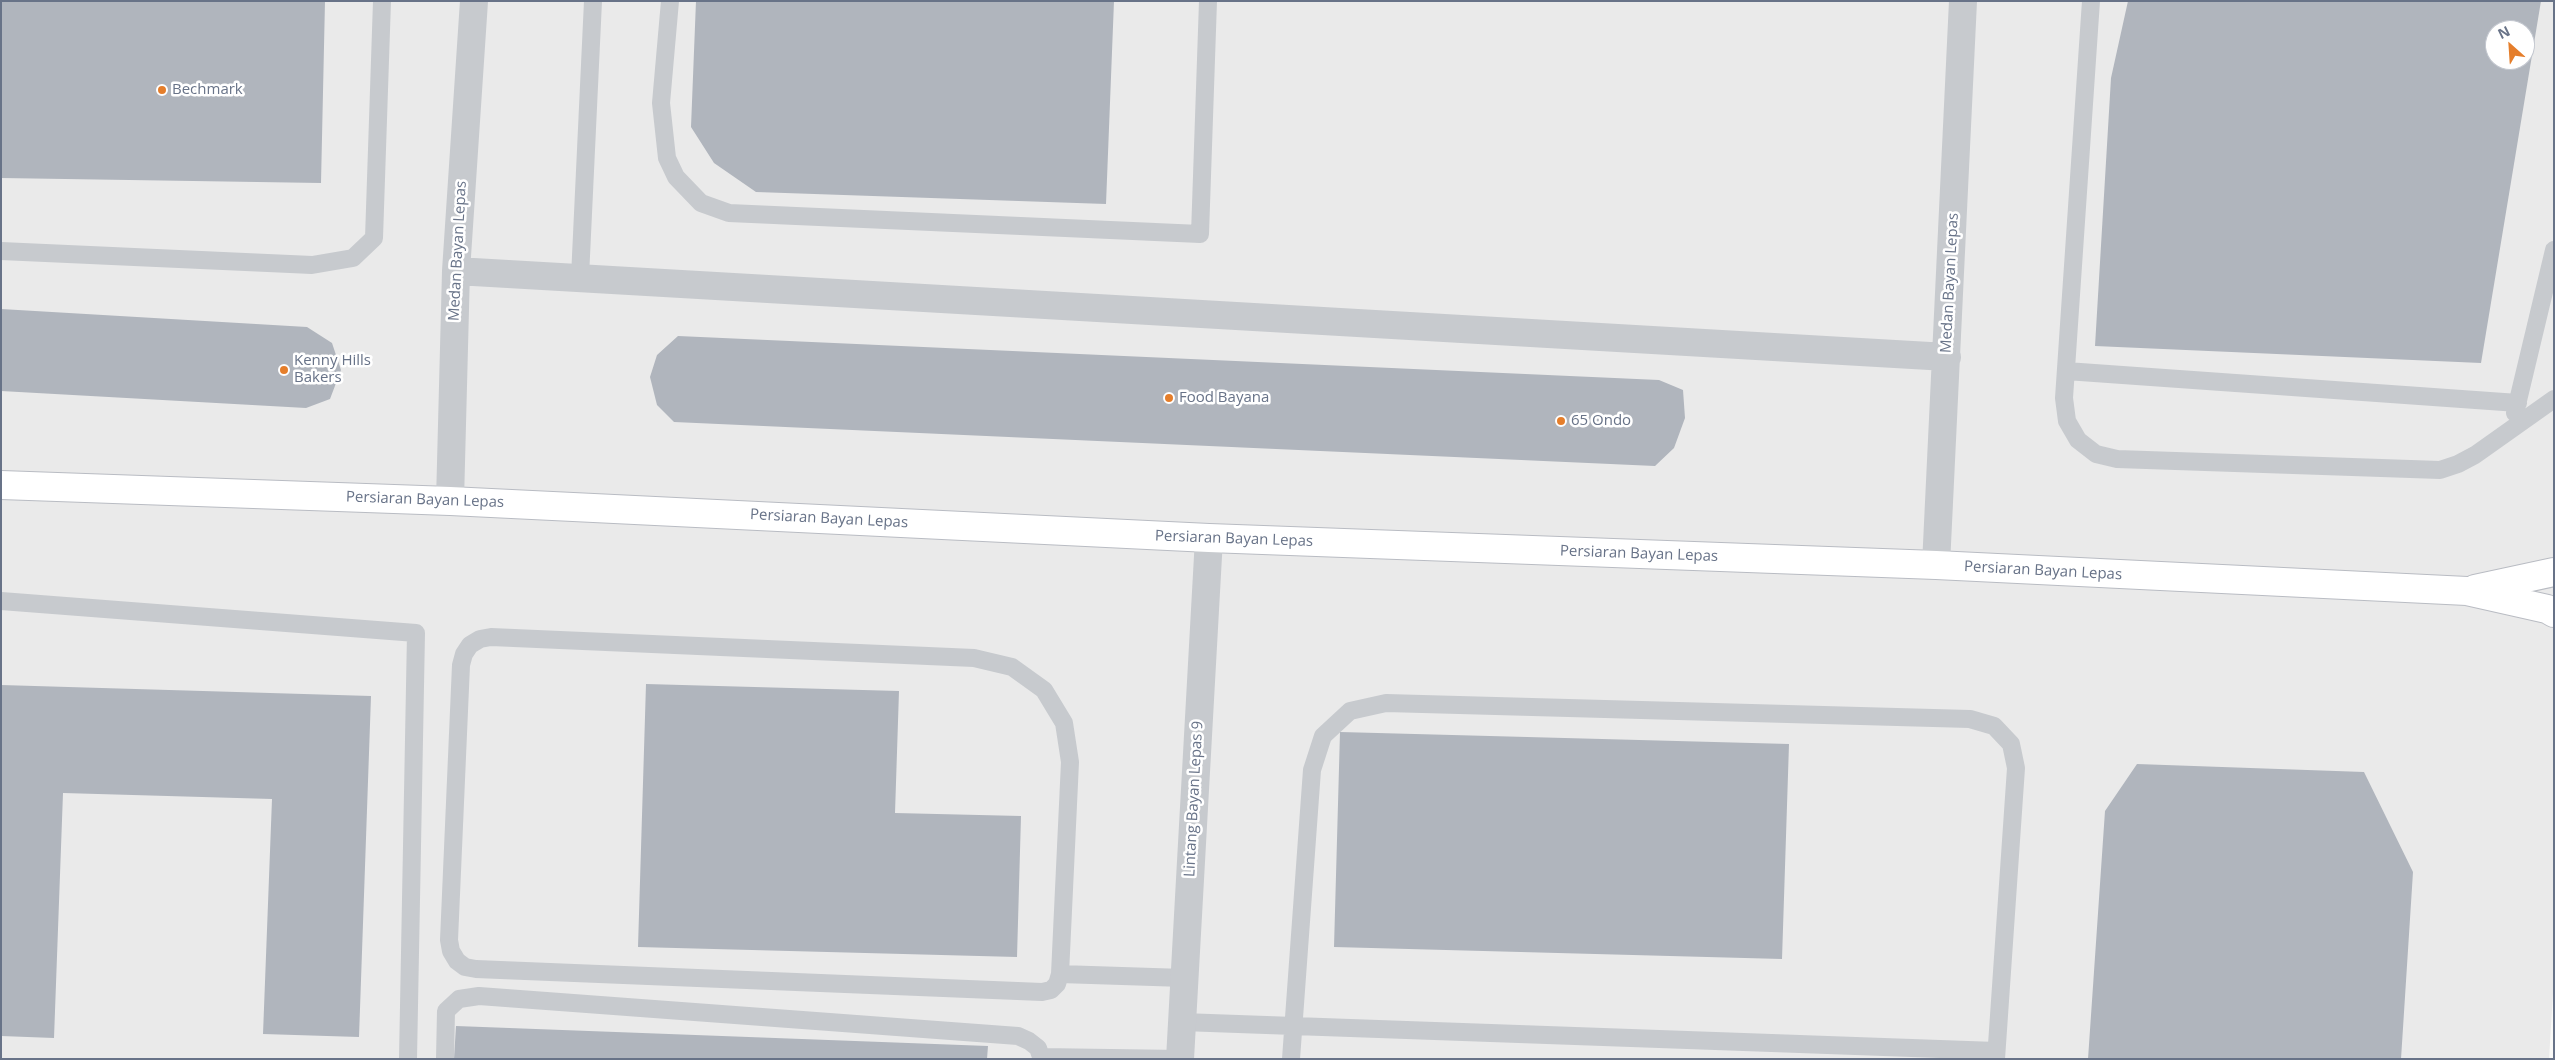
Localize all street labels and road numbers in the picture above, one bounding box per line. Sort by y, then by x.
street label: Medan Bayan Lepas [445,180,471,322]
street label: Medan Bayan Lepas [1937,212,1963,354]
street label: Persiaran Bayan Lepas [346,488,504,512]
street label: Persiaran Bayan Lepas [749,506,909,532]
street label: Persiaran Bayan Lepas [1155,527,1313,551]
street label: Persiaran Bayan Lepas [1560,542,1718,566]
street label: Persiaran Bayan Lepas [1963,558,2123,584]
street label: Lintang Bayan Lepas 9 [1181,721,1207,877]

